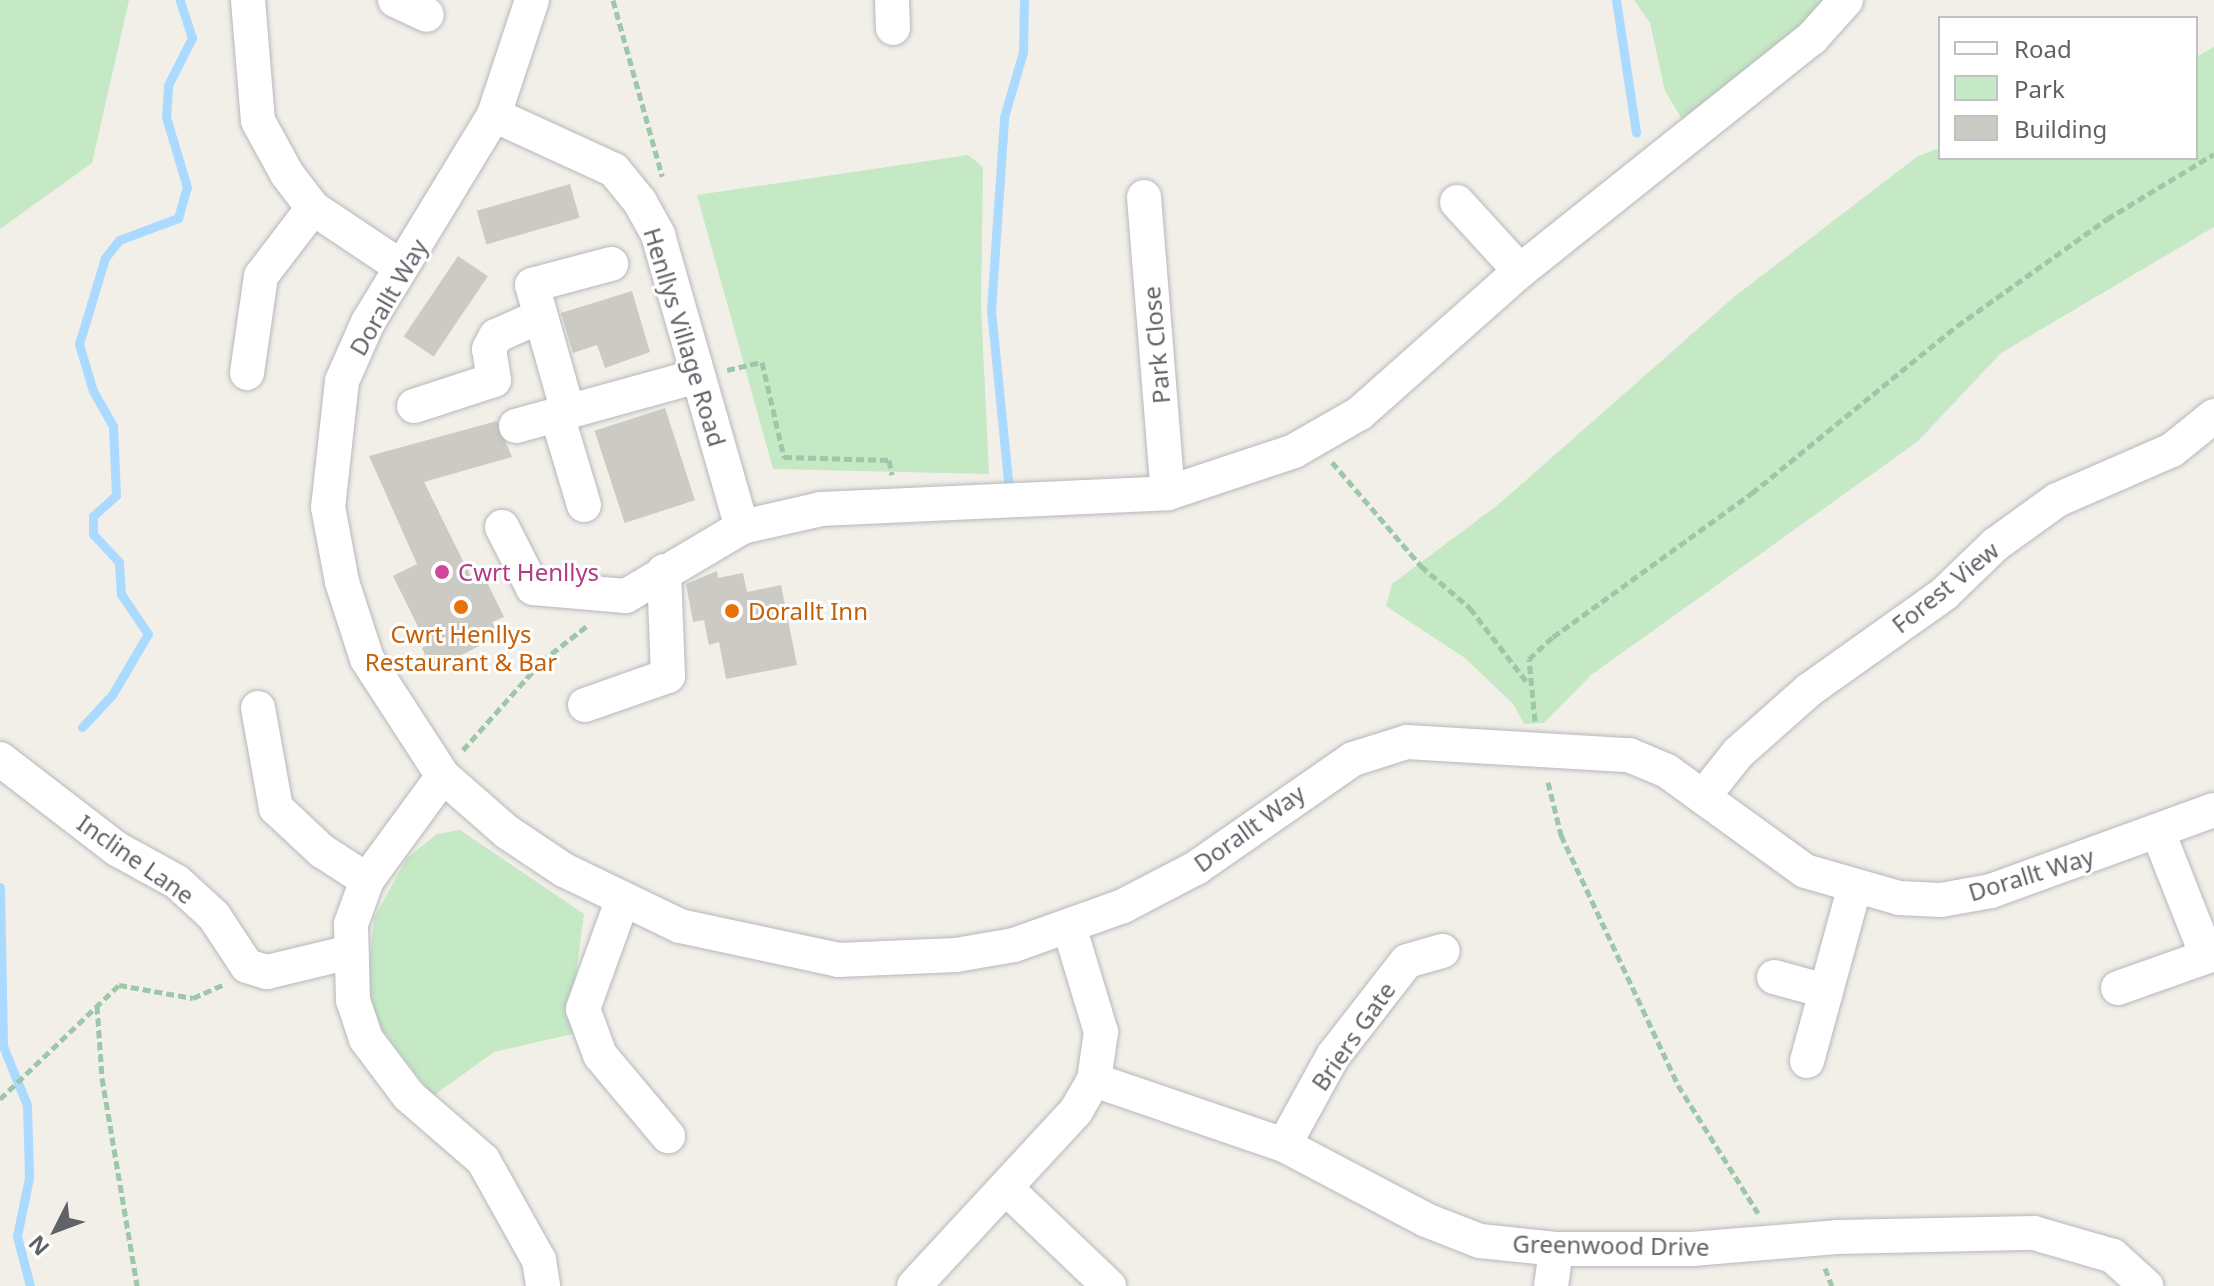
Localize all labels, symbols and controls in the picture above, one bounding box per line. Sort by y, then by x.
legend [1938,16,2198,160]
text: Road [2014,32,2072,65]
text: Park [2014,72,2065,105]
text: Building [2014,112,2107,145]
street label: Henllys Village Road [638,224,732,450]
street label: Dorallt Way [343,234,433,360]
street label: Park Close [1137,285,1175,405]
street label: Forest View [1886,535,2004,639]
place label: Cwrt Henllys [458,558,599,586]
marker: Cwrt Henllys [433,563,451,581]
place label: Dorallt Inn [748,597,868,625]
marker: Cwrt Henllys Restaurant & Bar [452,598,470,616]
marker: Dorallt Inn [723,602,741,620]
place label: Cwrt Henllys Restaurant & Bar [365,620,557,676]
street label: Dorallt Way [1188,778,1310,878]
street label: Incline Lane [72,808,200,910]
street label: Dorallt Way [1965,841,2097,907]
street label: Briers Gate [1305,976,1401,1096]
north arrow [16,1190,96,1270]
text: N [21,1229,55,1263]
street label: Greenwood Drive [1512,1229,1710,1261]

